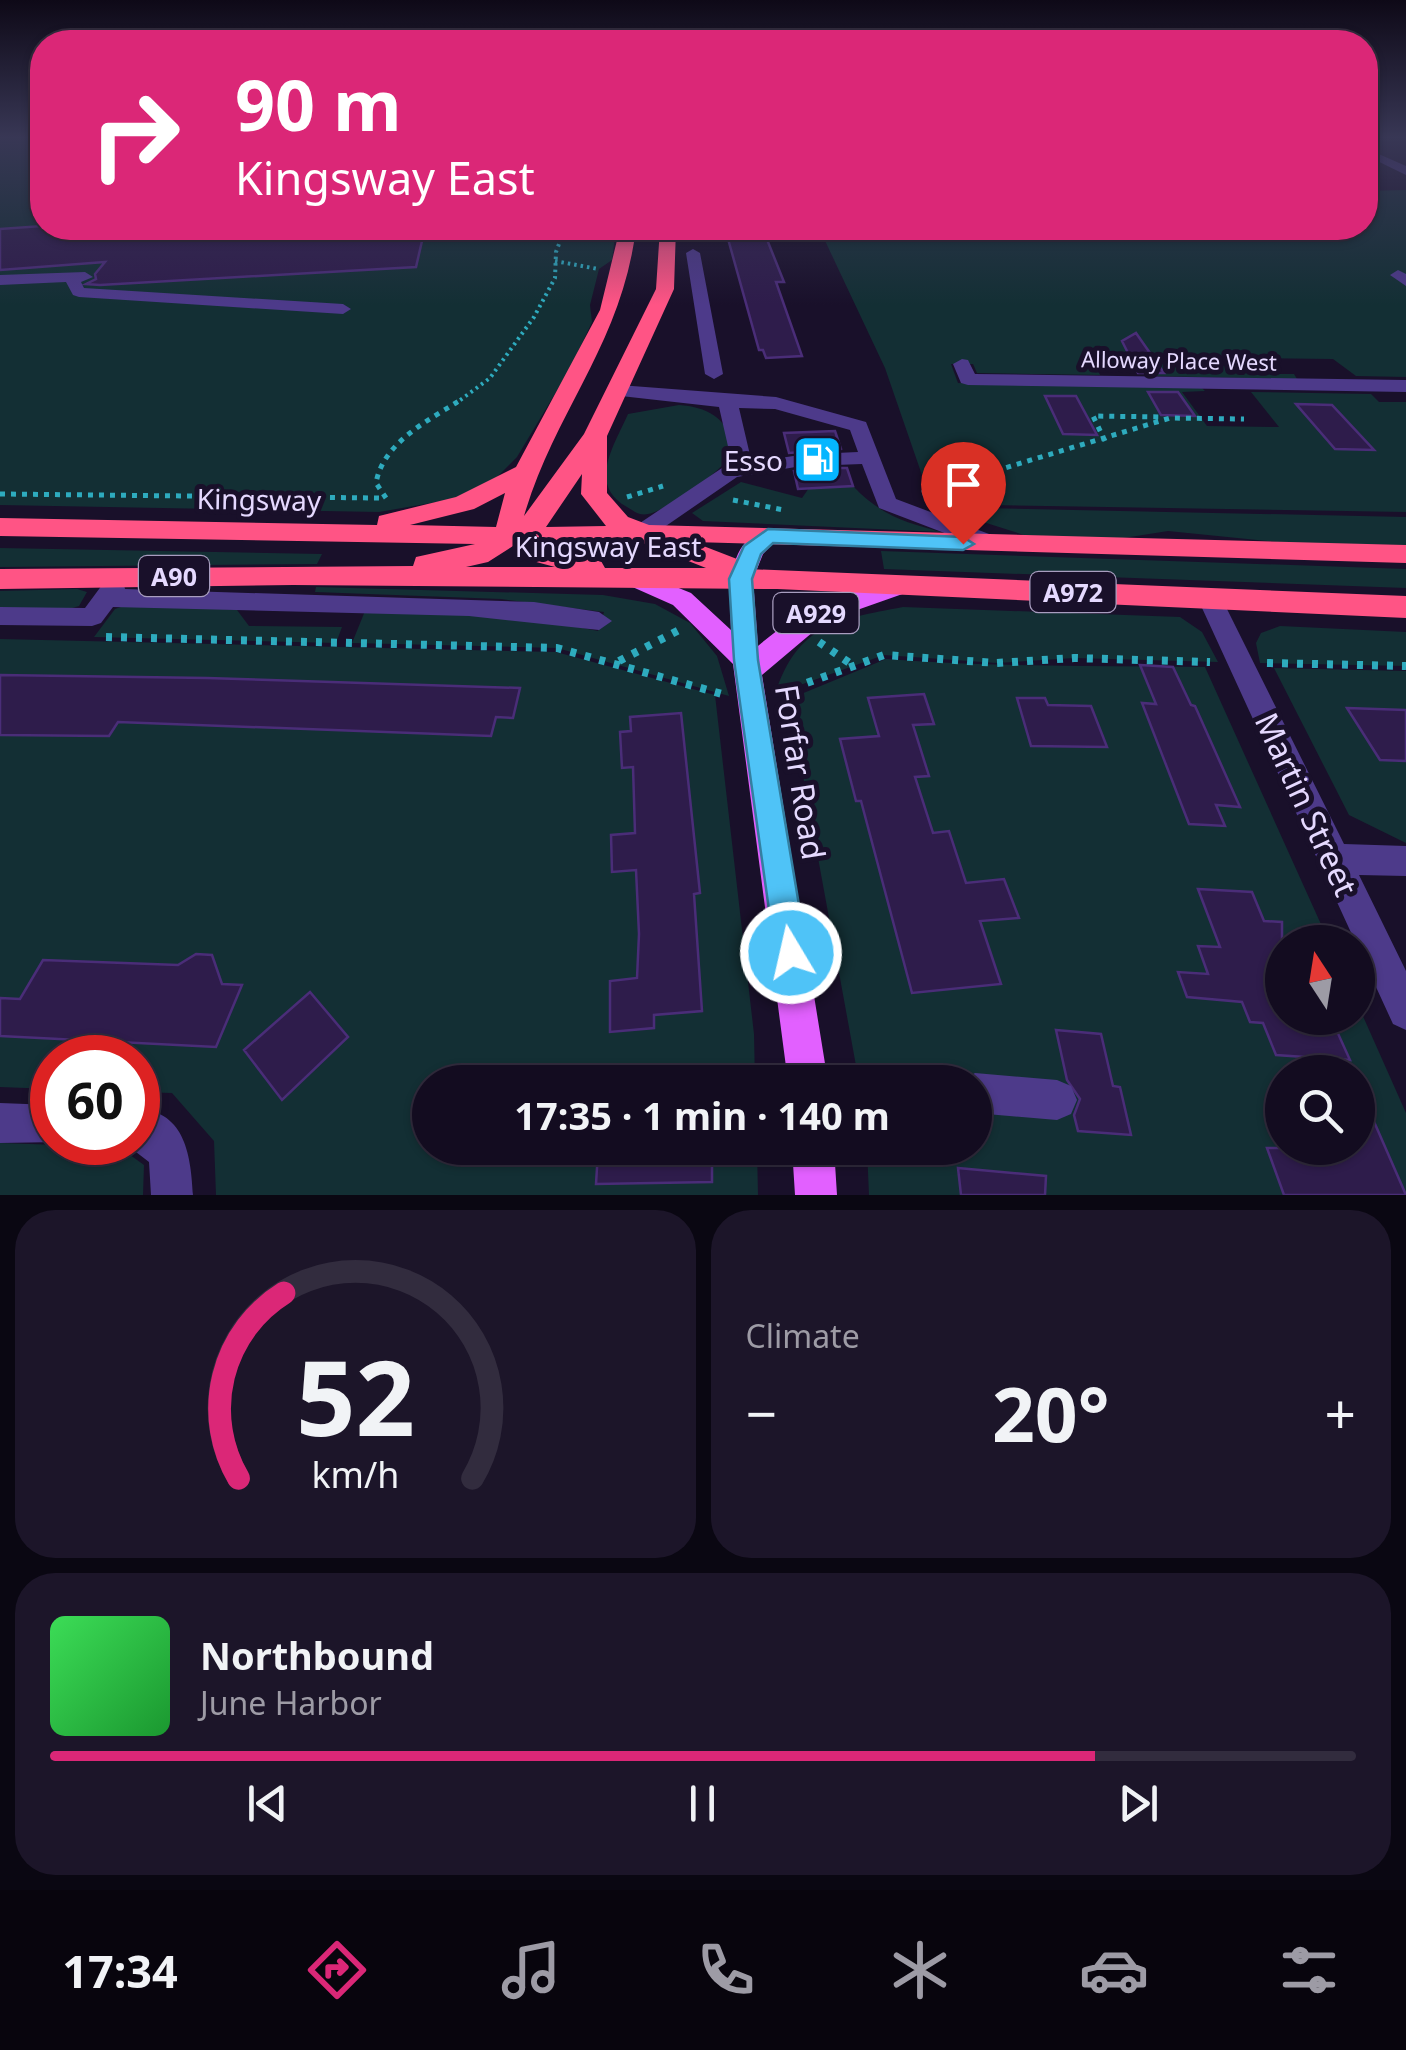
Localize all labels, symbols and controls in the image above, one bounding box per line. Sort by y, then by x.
text: 90 m [235,56,402,152]
icon: right [70,70,200,200]
text: Kingsway East [235,147,535,208]
street label: Alloway Place West [1081,343,1277,377]
fuel station icon: Esso [792,434,844,486]
place label: Esso [724,441,783,479]
pin [921,442,1006,545]
icon: arrive [936,457,991,512]
street label: Kingsway [196,479,322,519]
street label: Kingsway East [515,527,701,565]
road number: A90 [139,556,209,596]
road number: A972 [1030,572,1116,612]
road number: A929 [774,593,858,633]
street label: Forfar Road [766,681,836,863]
street label: Martin Street [1246,705,1368,903]
position arrow [739,901,843,1005]
north arrow [1265,925,1375,1035]
map controls [1265,925,1375,1165]
speed limit sign: 60 [30,1035,160,1165]
button: search [1265,1055,1375,1165]
text: 17:35 · 1 min · 140 m [514,1089,890,1141]
text: Climate [746,1314,860,1357]
text: 52 [296,1325,415,1466]
text: 20° [992,1362,1110,1464]
text: − [746,1375,777,1450]
text: + [1325,1375,1356,1450]
text: km/h [311,1450,399,1498]
text: Northbound [200,1629,434,1681]
text: June Harbor [200,1681,382,1724]
icon: previous [240,1776,295,1831]
icon: pause [675,1776,730,1831]
icon: next [1111,1776,1166,1831]
icon: directions [302,1935,372,2005]
icon: music [496,1935,566,2005]
icon: phone [691,1935,761,2005]
icon: climate [885,1935,955,2005]
icon: car [1079,1935,1149,2005]
icon: filters [1274,1935,1344,2005]
text: 17:34 [62,1940,178,2001]

